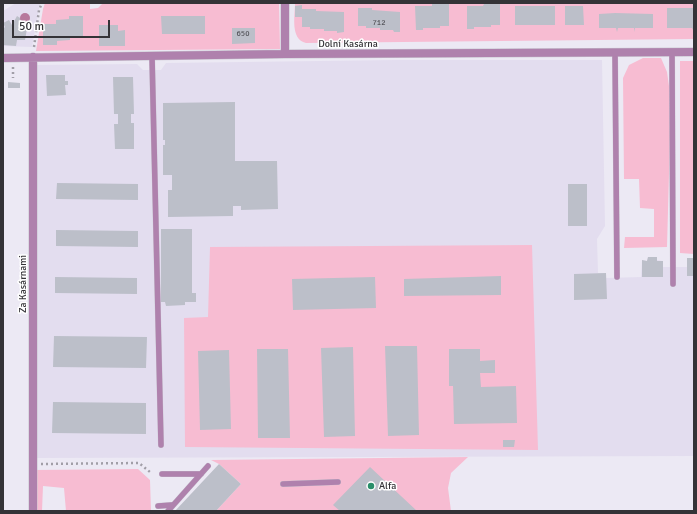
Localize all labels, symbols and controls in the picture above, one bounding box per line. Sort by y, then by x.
scale bar [14,12,112,38]
house number: 712 [373,18,385,28]
text: 50 m [19,19,44,34]
house number: 650 [237,29,249,39]
street label: Dolní Kasárna [318,38,378,50]
street label: Za Kasárnami [17,255,29,313]
place label: Alfa [379,480,396,492]
marker: Alfa [366,481,376,491]

